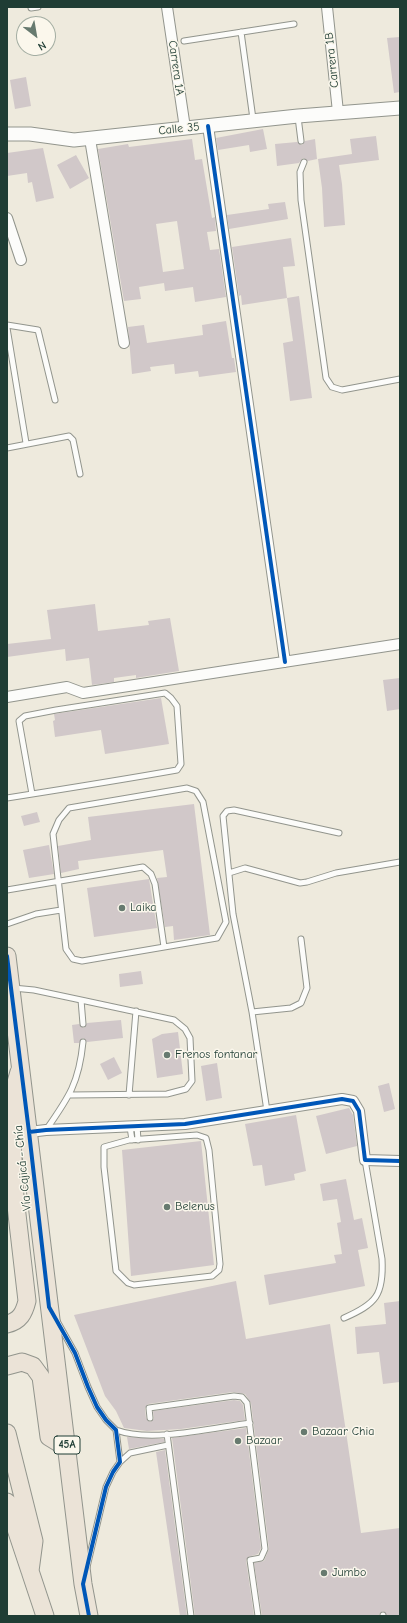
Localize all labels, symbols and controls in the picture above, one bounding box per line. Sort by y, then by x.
north arrow [16,16,56,56]
street label: Carrera 1B [322,32,342,88]
text: N [35,38,48,53]
street label: Carrera 1A [165,40,187,96]
street label: Calle 35 [158,120,200,138]
place label: Laika [130,901,156,915]
marker: Laika [117,903,127,913]
place label: Frenos fontanar [175,1048,257,1062]
marker: Frenos fontanar [162,1050,172,1060]
street label: Vía Cajicá - Chía [11,1124,35,1212]
place label: Belenus [175,1200,215,1214]
marker: Belenus [162,1202,172,1212]
place label: Bazaar Chia [312,1425,374,1439]
marker: Bazaar Chia [299,1427,309,1437]
place label: Bazaar [246,1434,282,1448]
road number: 45A [54,1436,80,1454]
marker: Bazaar [233,1436,243,1446]
place label: Jumbo [332,1566,366,1580]
marker: Jumbo [319,1568,329,1578]

